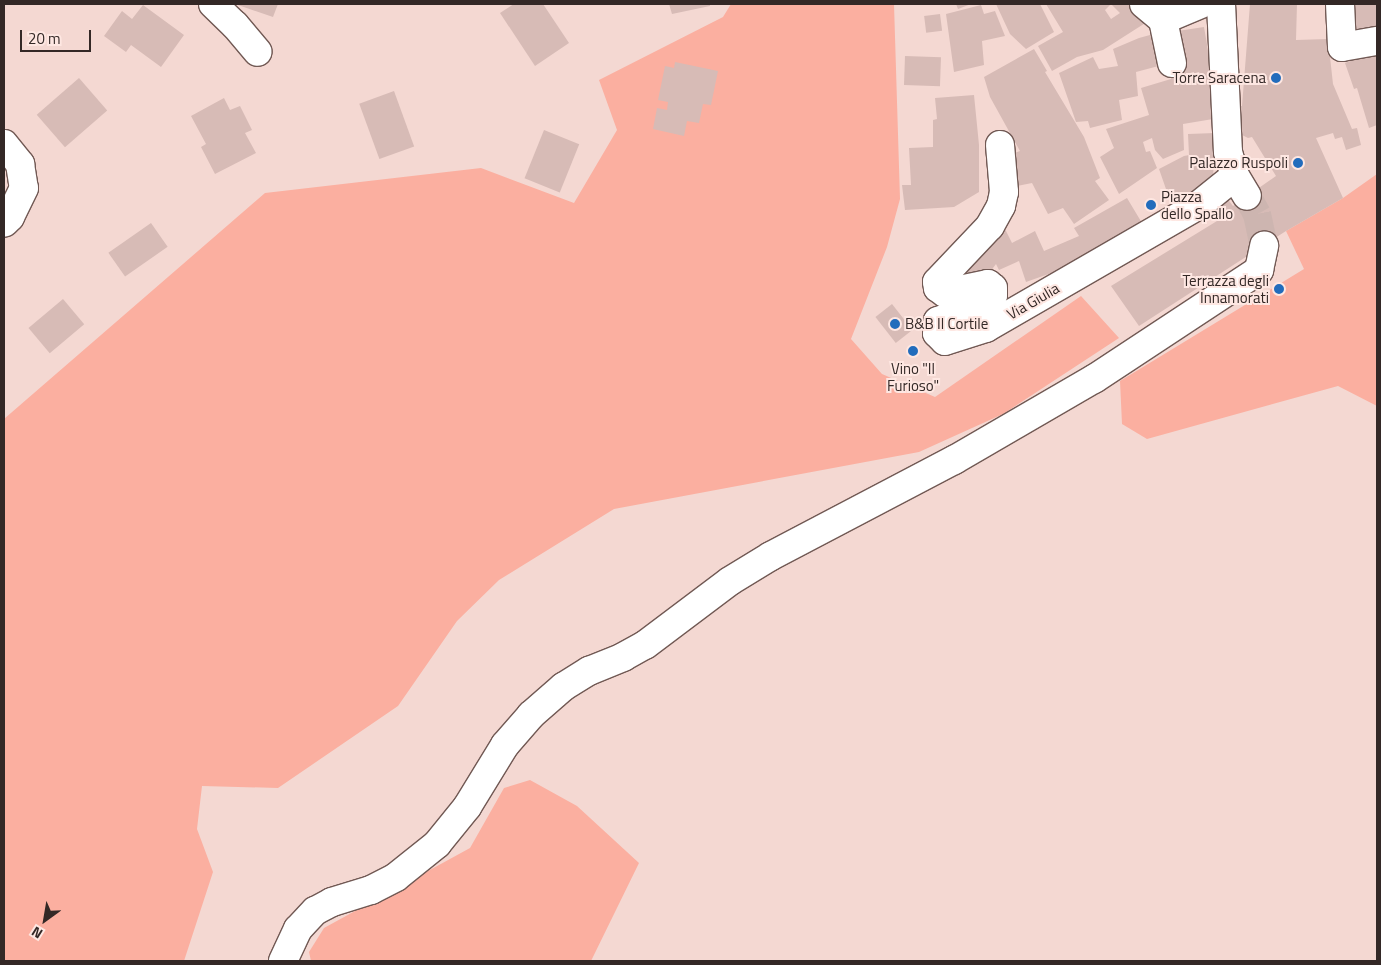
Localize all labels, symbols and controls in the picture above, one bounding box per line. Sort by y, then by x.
scale bar [22,20,94,52]
text: 20 m [28,27,61,50]
place label: Torre Saracena [1173,69,1266,87]
marker: Torre Saracena [1270,72,1282,84]
place label: Palazzo Ruspoli [1189,154,1288,172]
marker: Palazzo Ruspoli [1292,157,1304,169]
place label: Piazza dello Spallo [1161,187,1233,222]
marker: Piazza dello Spallo [1145,199,1157,211]
place label: Terrazza degli Innamorati [1183,271,1269,306]
street label: Via Giulia [1004,279,1062,323]
marker: Terrazza degli Innamorati [1273,283,1285,295]
place label: B&B Il Cortile [905,315,988,333]
marker: B&B Il Cortile [889,318,901,330]
marker: Vino "Il Furioso" [907,345,919,357]
place label: Vino "Il Furioso" [887,359,939,394]
north arrow [20,895,70,945]
text: N [27,922,46,945]

